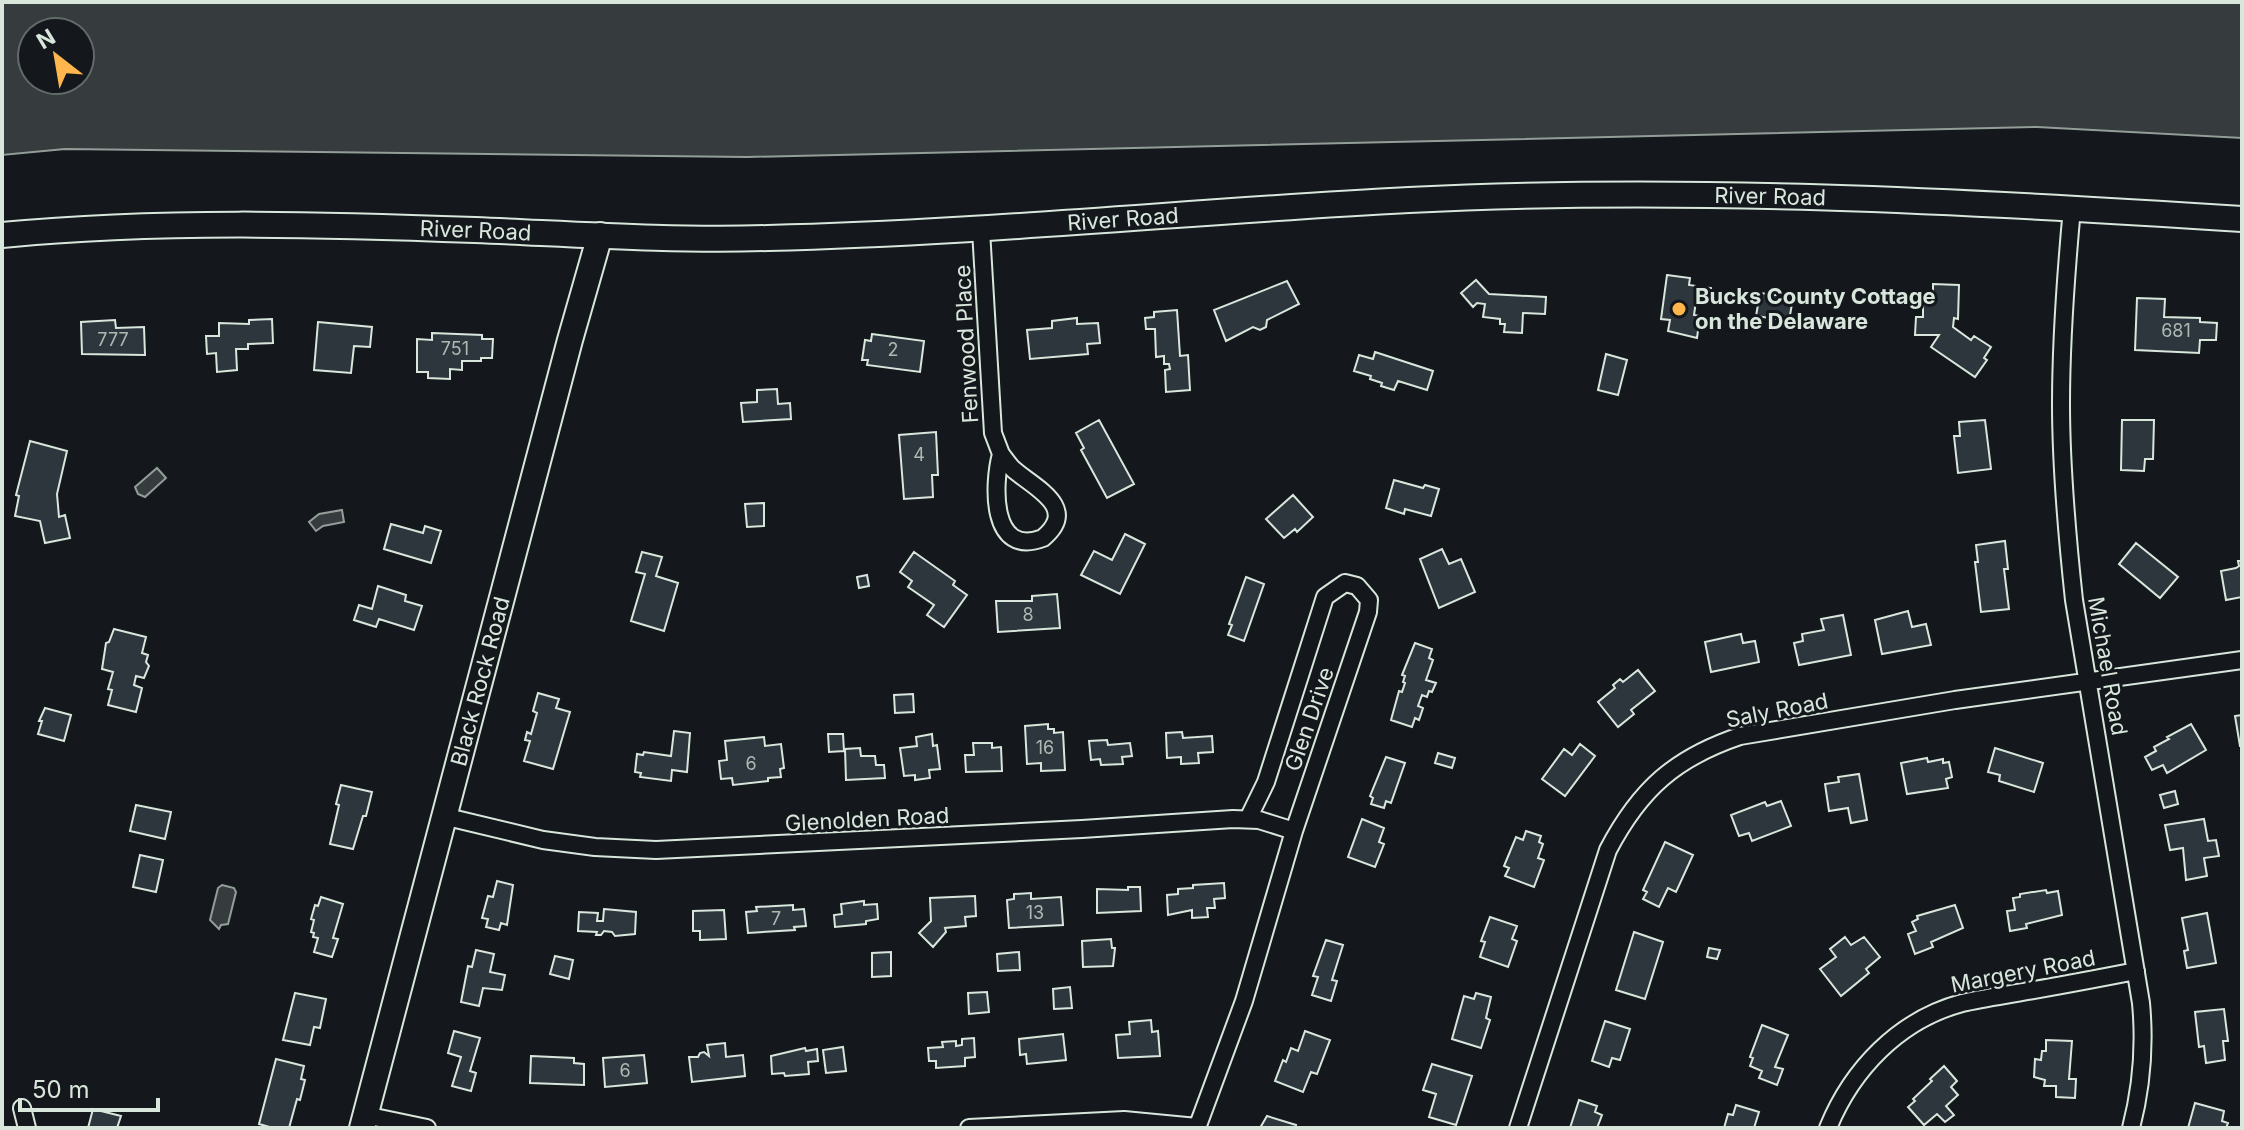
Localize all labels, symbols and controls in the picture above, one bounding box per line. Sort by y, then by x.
north arrow [16,16,96,96]
text: N [32,23,60,54]
street label: River Road [1714,182,1826,211]
street label: River Road [1066,202,1180,236]
street label: River Road [419,215,532,246]
street label: Fenwood Place [949,264,983,424]
place label: Bucks County Cottage on the Delaware [1695,283,1936,334]
marker: Bucks County Cottage on the Delaware [1670,300,1688,318]
house number: 681 [2161,320,2191,341]
house number: 777 [97,329,129,350]
house number: 751 [441,338,469,359]
house number: 2 [888,339,898,360]
house number: 4 [913,444,925,465]
street label: Black Rock Road [445,594,515,769]
street label: Michael Road [2083,595,2133,737]
house number: 8 [1022,604,1034,625]
street label: Glen Drive [1279,664,1339,774]
street label: Saly Road [1724,687,1830,733]
house number: 16 [1036,737,1054,758]
house number: 6 [745,753,757,774]
street label: Glenolden Road [784,802,950,836]
house number: 13 [1026,902,1044,923]
house number: 7 [771,908,781,929]
street label: Margery Road [1949,944,2097,998]
house number: 6 [619,1060,631,1081]
scale bar [20,1062,158,1112]
text: 50 m [32,1075,90,1104]

